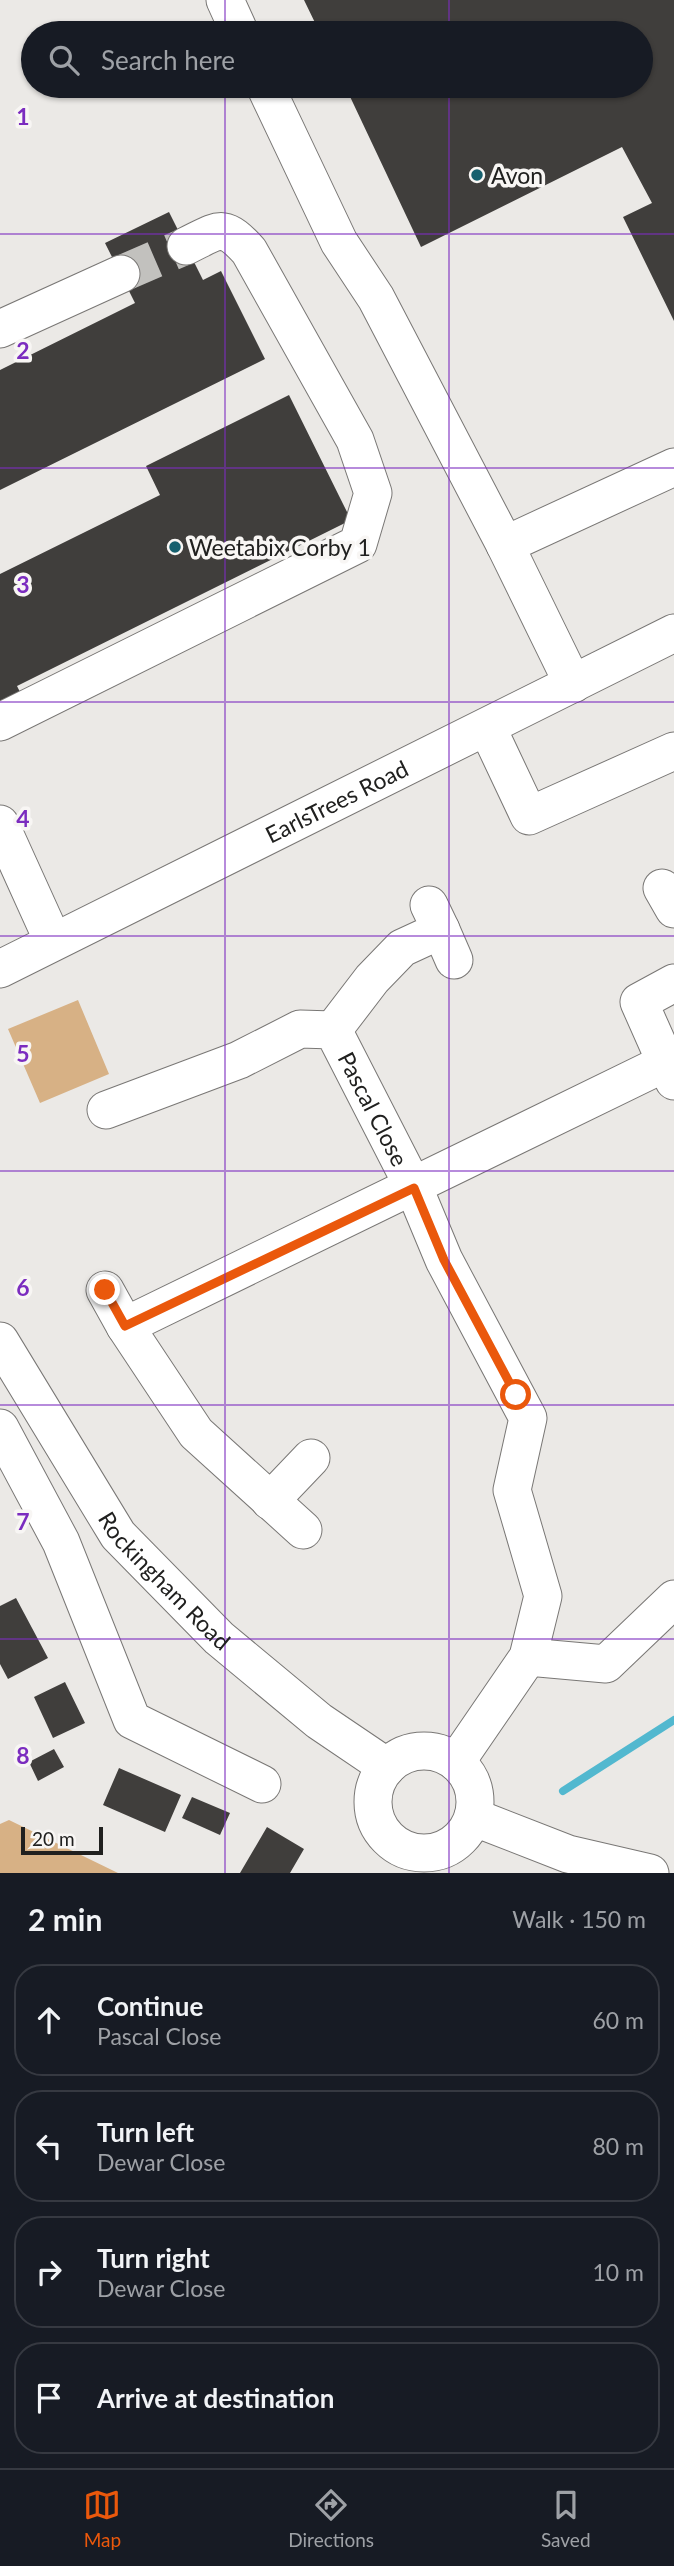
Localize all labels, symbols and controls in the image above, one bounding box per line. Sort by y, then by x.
search box [21,21,653,98]
icon: search [45,41,83,79]
text: Search here [101,44,235,76]
text: 1 [16,102,30,130]
place label: Avon [491,161,543,189]
marker: Avon [469,167,485,183]
text: 2 [16,336,30,364]
place label: Weetabix Corby 1 [189,533,371,561]
marker: Weetabix Corby 1 [167,539,183,555]
text: 3 [16,570,30,598]
street label: EarlsTrees Road [260,754,413,849]
text: 4 [16,804,30,832]
text: 5 [16,1039,30,1067]
street label: Pascal Close [332,1047,414,1171]
text: 6 [16,1273,30,1301]
route end [89,1274,120,1305]
route start [500,1379,531,1410]
street label: Rockingham Road [93,1506,236,1656]
text: 7 [16,1507,30,1535]
text: 8 [16,1741,30,1769]
scale bar [21,1824,103,1856]
text: 20 m [32,1827,75,1850]
text: 2 min [28,1901,102,1937]
text: Walk · 150 m [512,1905,646,1933]
text: Continue [97,1990,203,2022]
icon: ahead [30,2001,68,2039]
text: 60 m [593,2006,644,2034]
text: Pascal Close [97,2022,222,2050]
text: Turn left [97,2116,194,2148]
icon: left [30,2127,68,2165]
text: 80 m [593,2132,644,2160]
text: Dewar Close [97,2148,225,2176]
text: Turn right [97,2242,210,2274]
icon: right [30,2253,68,2291]
text: 10 m [593,2258,644,2286]
text: Dewar Close [97,2274,225,2302]
icon: arrive [30,2379,68,2417]
text: Arrive at destination [97,2382,334,2414]
tab: Map [83,2486,121,2551]
tab: Directions [288,2486,374,2551]
tab: Saved [541,2486,591,2551]

